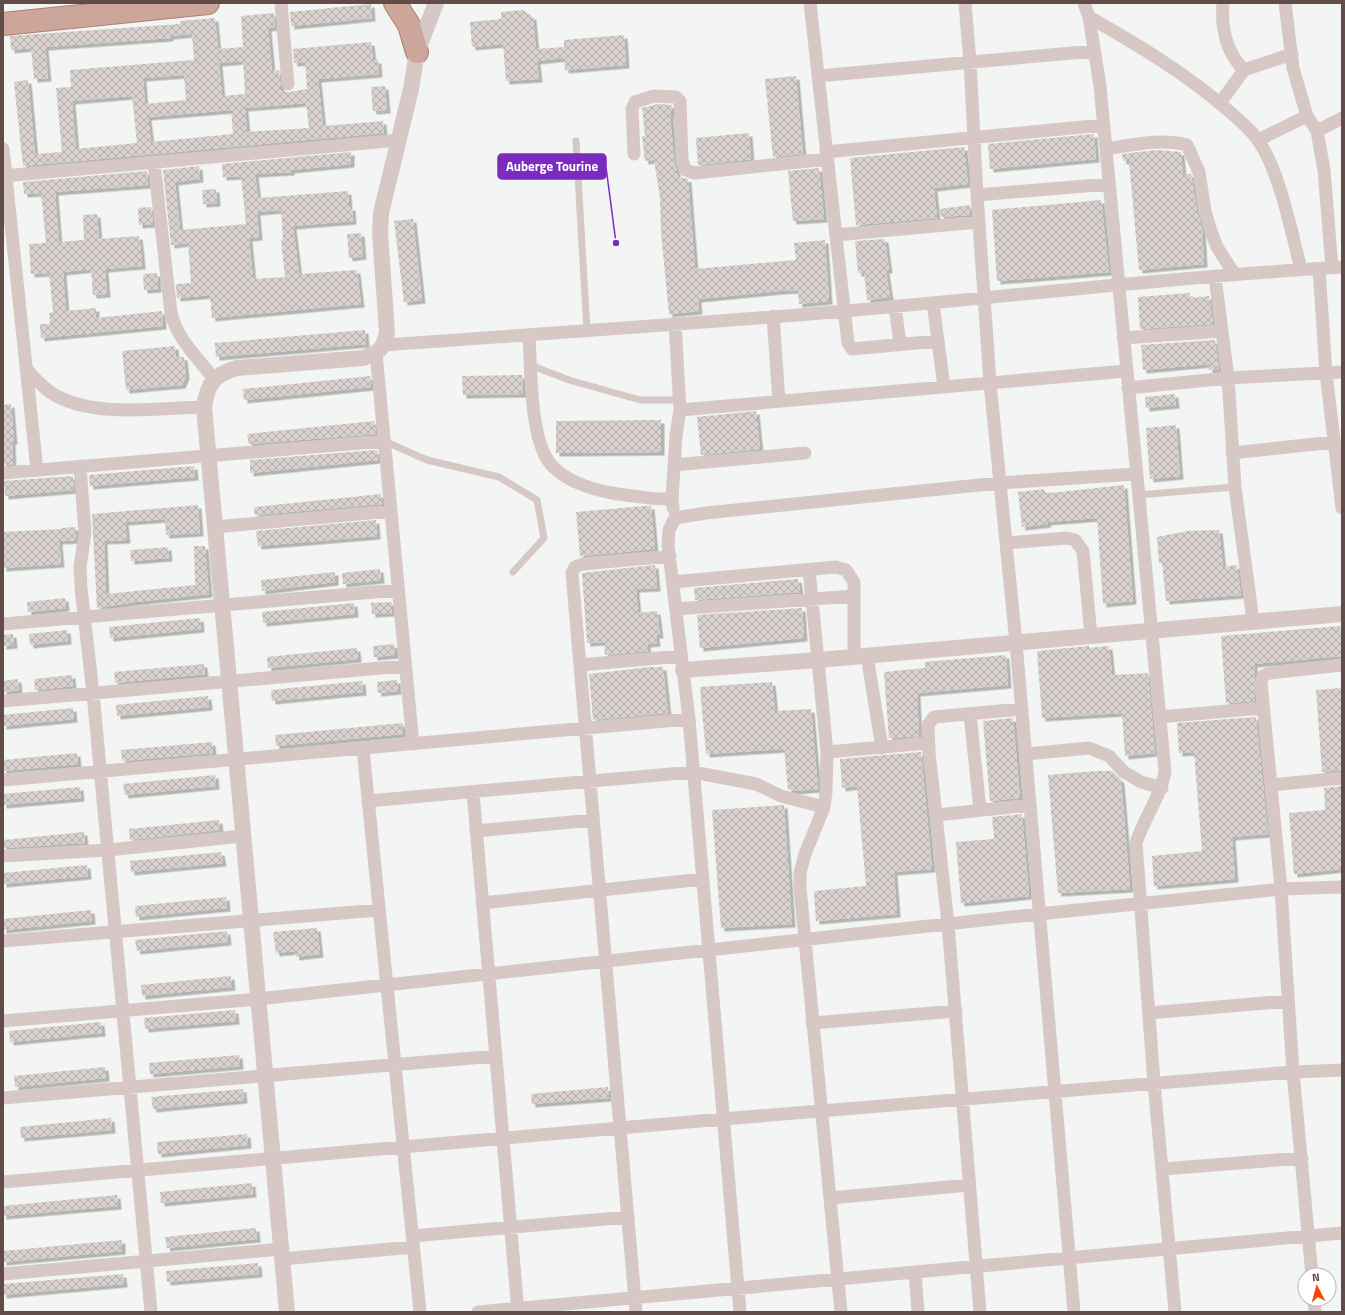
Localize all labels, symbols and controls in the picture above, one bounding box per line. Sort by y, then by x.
callout: Auberge Tourine [498,154,606,179]
text: Auberge Tourine [506,156,598,176]
north arrow [1297,1267,1337,1307]
text: N [1311,1269,1321,1285]

